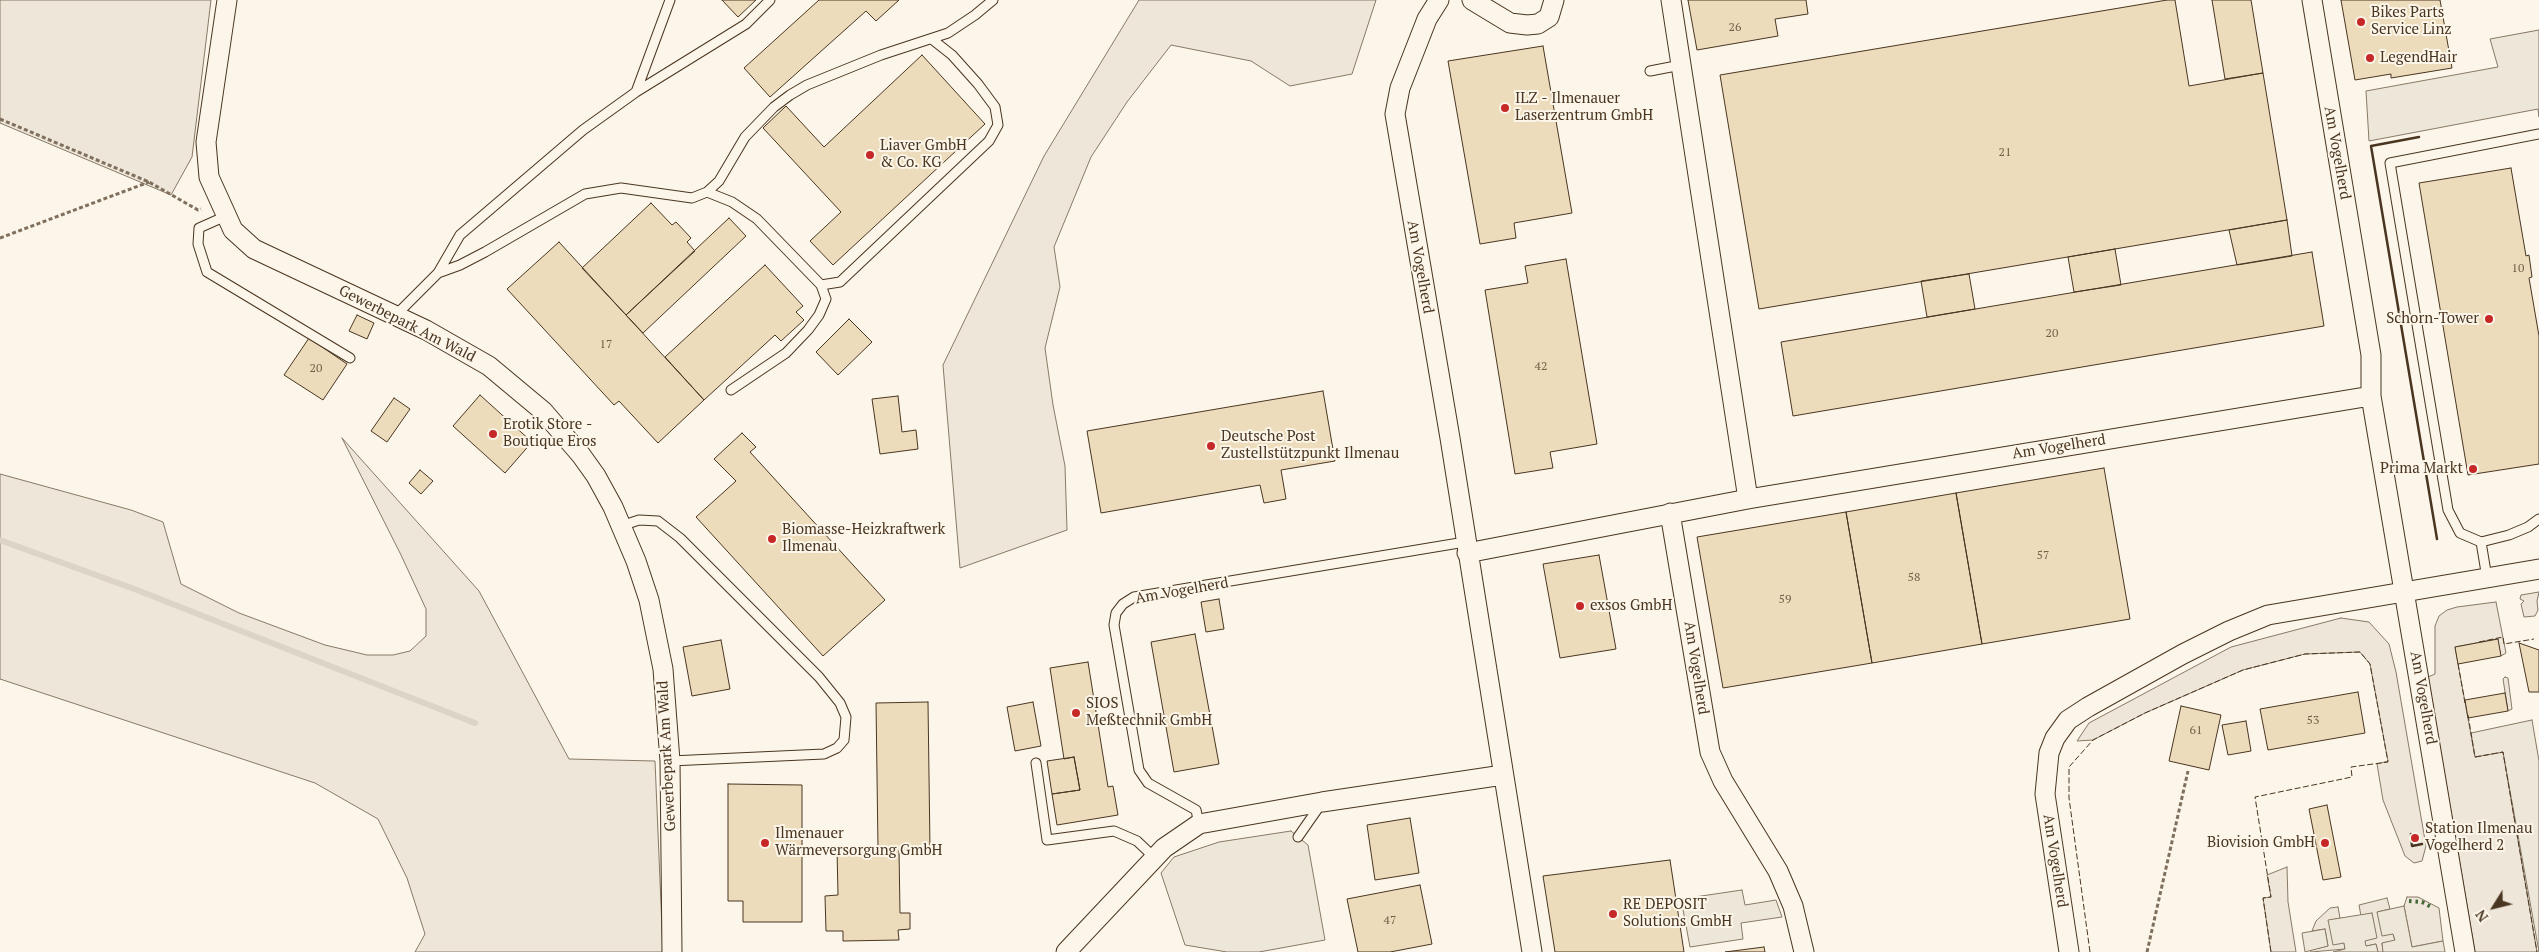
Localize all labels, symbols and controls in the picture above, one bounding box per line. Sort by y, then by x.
place label: Bikes Parts Service Linz [2371,4,2452,39]
marker: Bikes Parts Service Linz [2355,16,2367,28]
house number: 26 [1729,21,1741,35]
place label: LegendHair [2380,49,2457,67]
marker: LegendHair [2364,52,2376,64]
place label: ILZ - Ilmenauer Laserzentrum GmbH [1515,90,1653,125]
marker: ILZ - Ilmenauer Laserzentrum GmbH [1499,102,1511,114]
street label: Am Vogelherd [2320,105,2354,201]
place label: Liaver GmbH & Co. KG [880,137,967,172]
house number: 21 [1999,146,2011,160]
marker: Liaver GmbH & Co. KG [864,149,876,161]
street label: Am Vogelherd [1403,219,1437,315]
house number: 10 [2512,262,2524,276]
street label: Gewerbepark Am Wald [336,282,478,366]
place label: Schorn-Tower [2386,310,2479,328]
marker: Schorn-Tower [2483,313,2495,325]
house number: 20 [2046,327,2058,341]
house number: 17 [600,338,612,352]
house number: 42 [1535,360,1547,374]
house number: 20 [310,362,322,376]
place label: Erotik Store - Boutique Eros [503,416,597,451]
marker: Erotik Store - Boutique Eros [487,428,499,440]
place label: Deutsche Post Zustellstützpunkt Ilmenau [1221,428,1399,463]
street label: Am Vogelherd [2011,431,2107,463]
marker: Deutsche Post Zustellstützpunkt Ilmenau [1205,440,1217,452]
place label: Prima Markt [2380,460,2463,478]
marker: Prima Markt [2467,463,2479,475]
place label: Biomasse-Heizkraftwerk Ilmenau [782,521,945,556]
marker: Biomasse-Heizkraftwerk Ilmenau [766,533,778,545]
house number: 57 [2037,549,2049,563]
house number: 58 [1908,571,1920,585]
street label: Am Vogelherd [1134,574,1230,608]
house number: 59 [1779,593,1791,607]
place label: exsos GmbH [1590,597,1672,615]
marker: exsos GmbH [1574,600,1586,612]
street label: Am Vogelherd [1680,620,1712,716]
street label: Am Vogelherd [2406,650,2440,746]
street label: Gewerbepark Am Wald [654,680,680,832]
place label: SIOS Meßtechnik GmbH [1086,695,1212,730]
marker: SIOS Meßtechnik GmbH [1070,707,1082,719]
house number: 53 [2307,714,2319,728]
house number: 61 [2190,724,2202,738]
street label: Am Vogelherd [2039,813,2071,909]
place label: Station Ilmenau Vogelherd 2 [2425,820,2532,855]
place label: Ilmenauer Wärmeversorgung GmbH [775,825,942,860]
marker: Station Ilmenau Vogelherd 2 [2409,832,2421,844]
place label: Biovision GmbH [2207,834,2315,852]
marker: Ilmenauer Wärmeversorgung GmbH [759,837,771,849]
marker: Biovision GmbH [2319,837,2331,849]
north arrow [2469,882,2519,932]
place label: RE DEPOSIT Solutions GmbH [1623,896,1732,931]
text: N [2471,906,2492,926]
marker: RE DEPOSIT Solutions GmbH [1607,908,1619,920]
house number: 47 [1384,914,1396,928]

